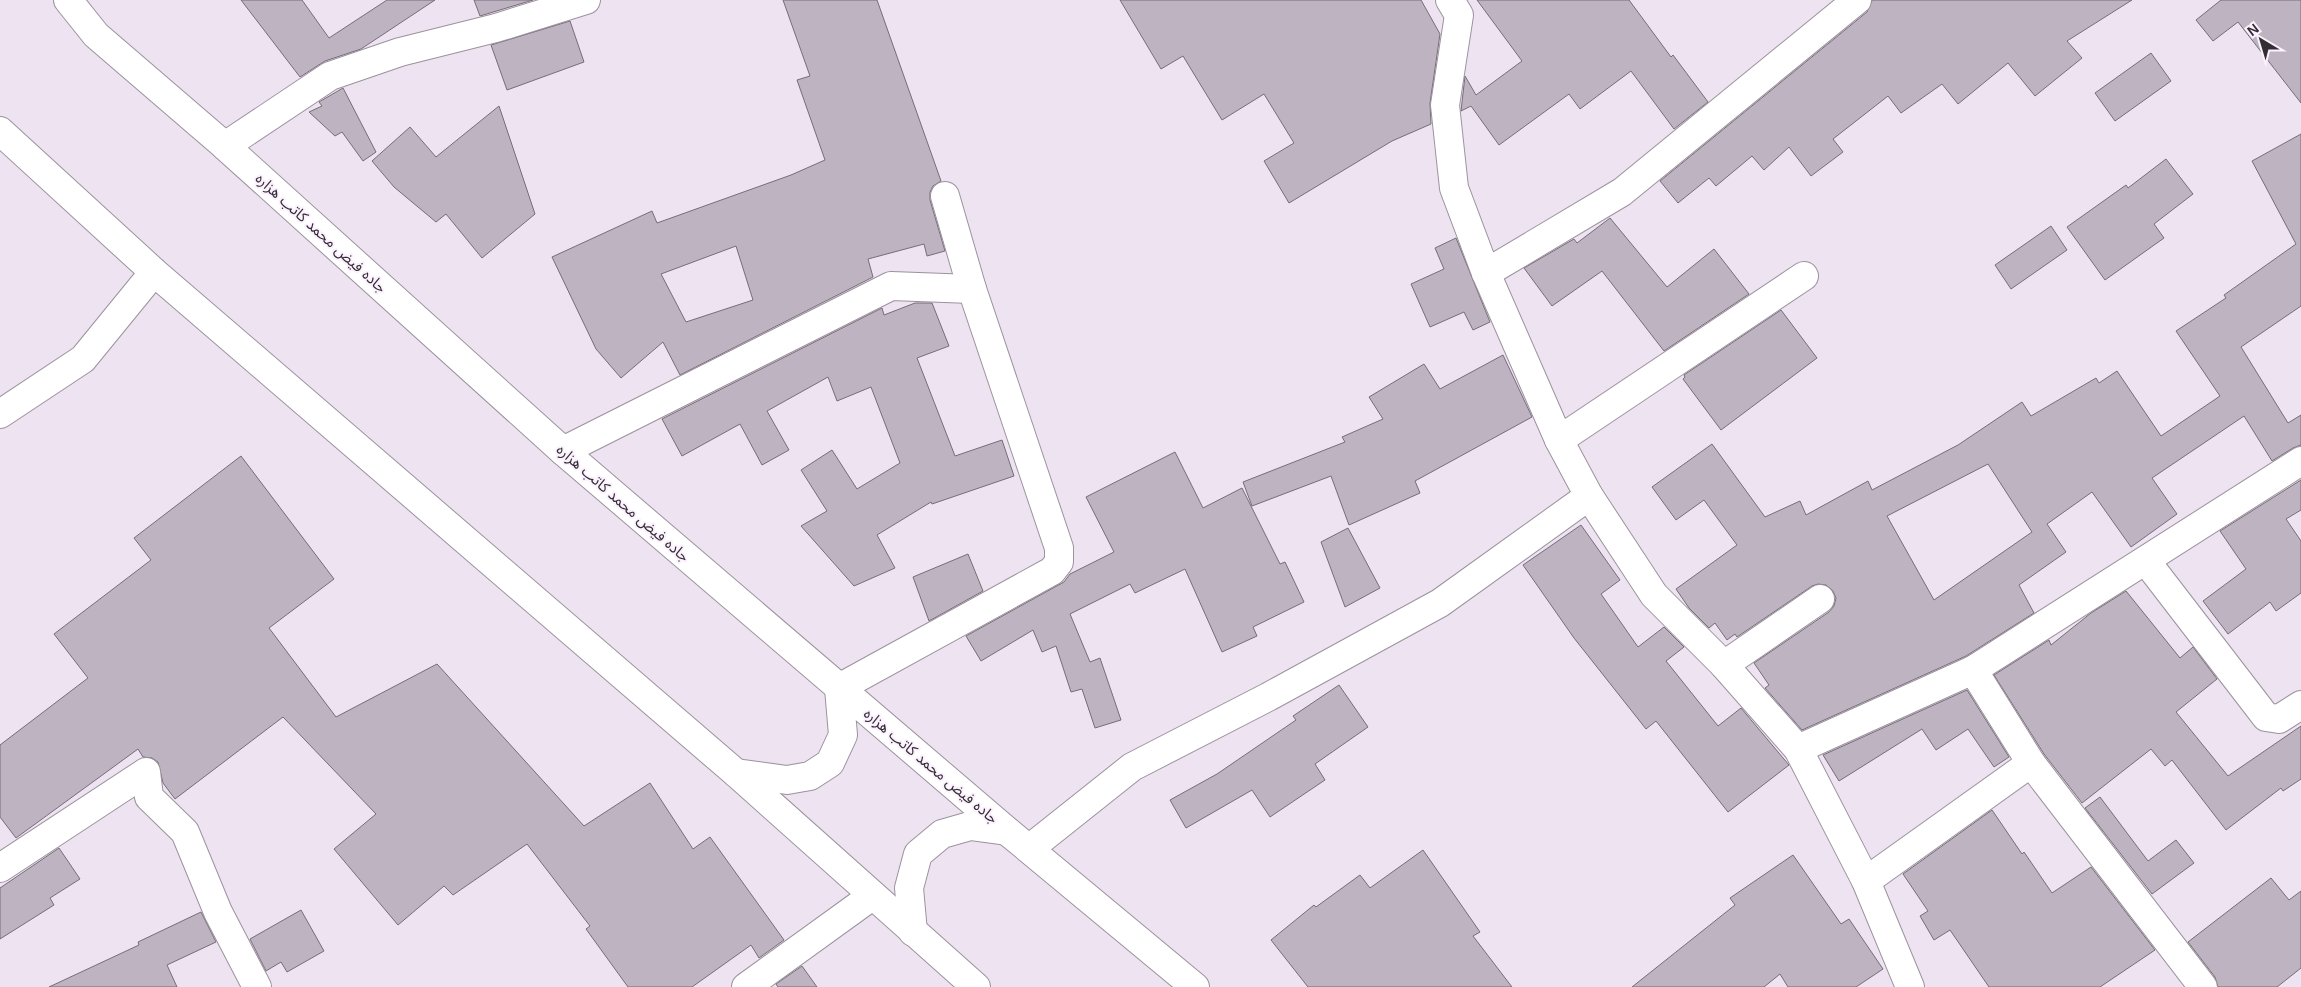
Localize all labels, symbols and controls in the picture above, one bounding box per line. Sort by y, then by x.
north arrow [2236,15,2286,65]
text: N [2244,20,2262,39]
street label: جاده فیض محمد کاتب هزاره [252,169,390,297]
street label: جاده فیض محمد کاتب هزاره [553,440,693,566]
street label: جاده فیض محمد کاتب هزاره [860,704,1002,828]

